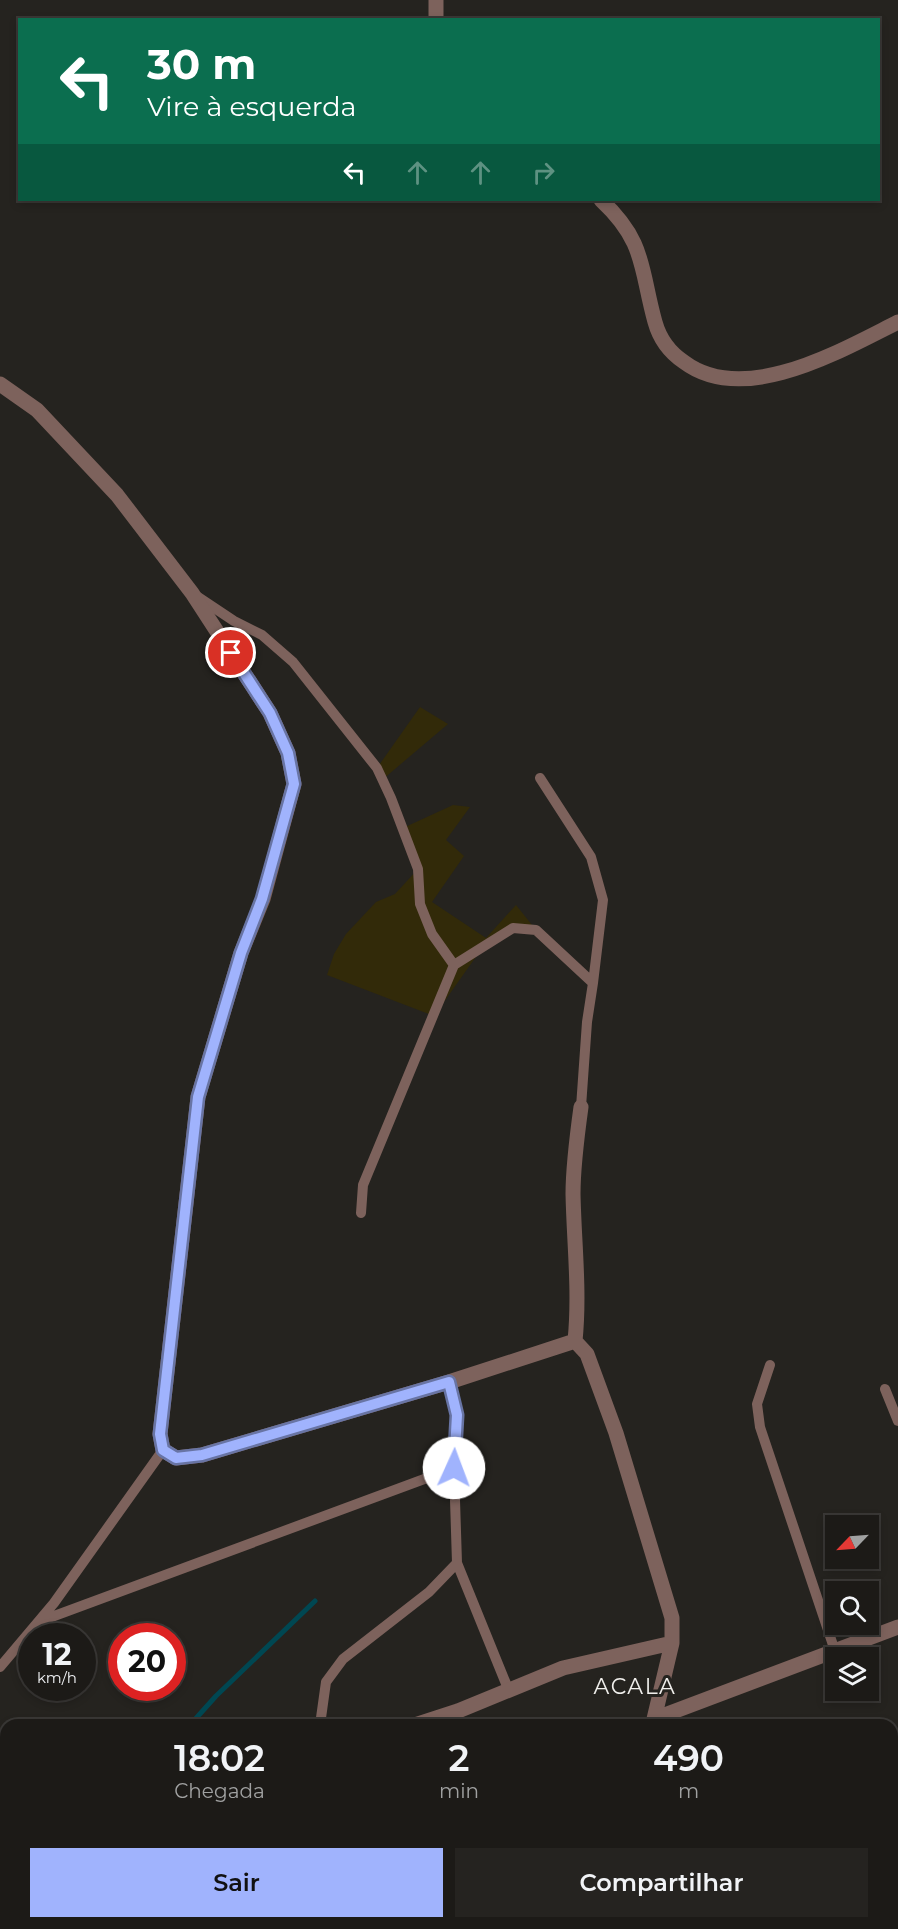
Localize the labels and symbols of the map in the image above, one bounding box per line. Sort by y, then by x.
pin [205,627,256,678]
position arrow [422,1436,486,1500]
north arrow [825,1515,879,1569]
speed limit sign: 20 [108,1623,186,1701]
district label: ACALA [594,1673,676,1700]

